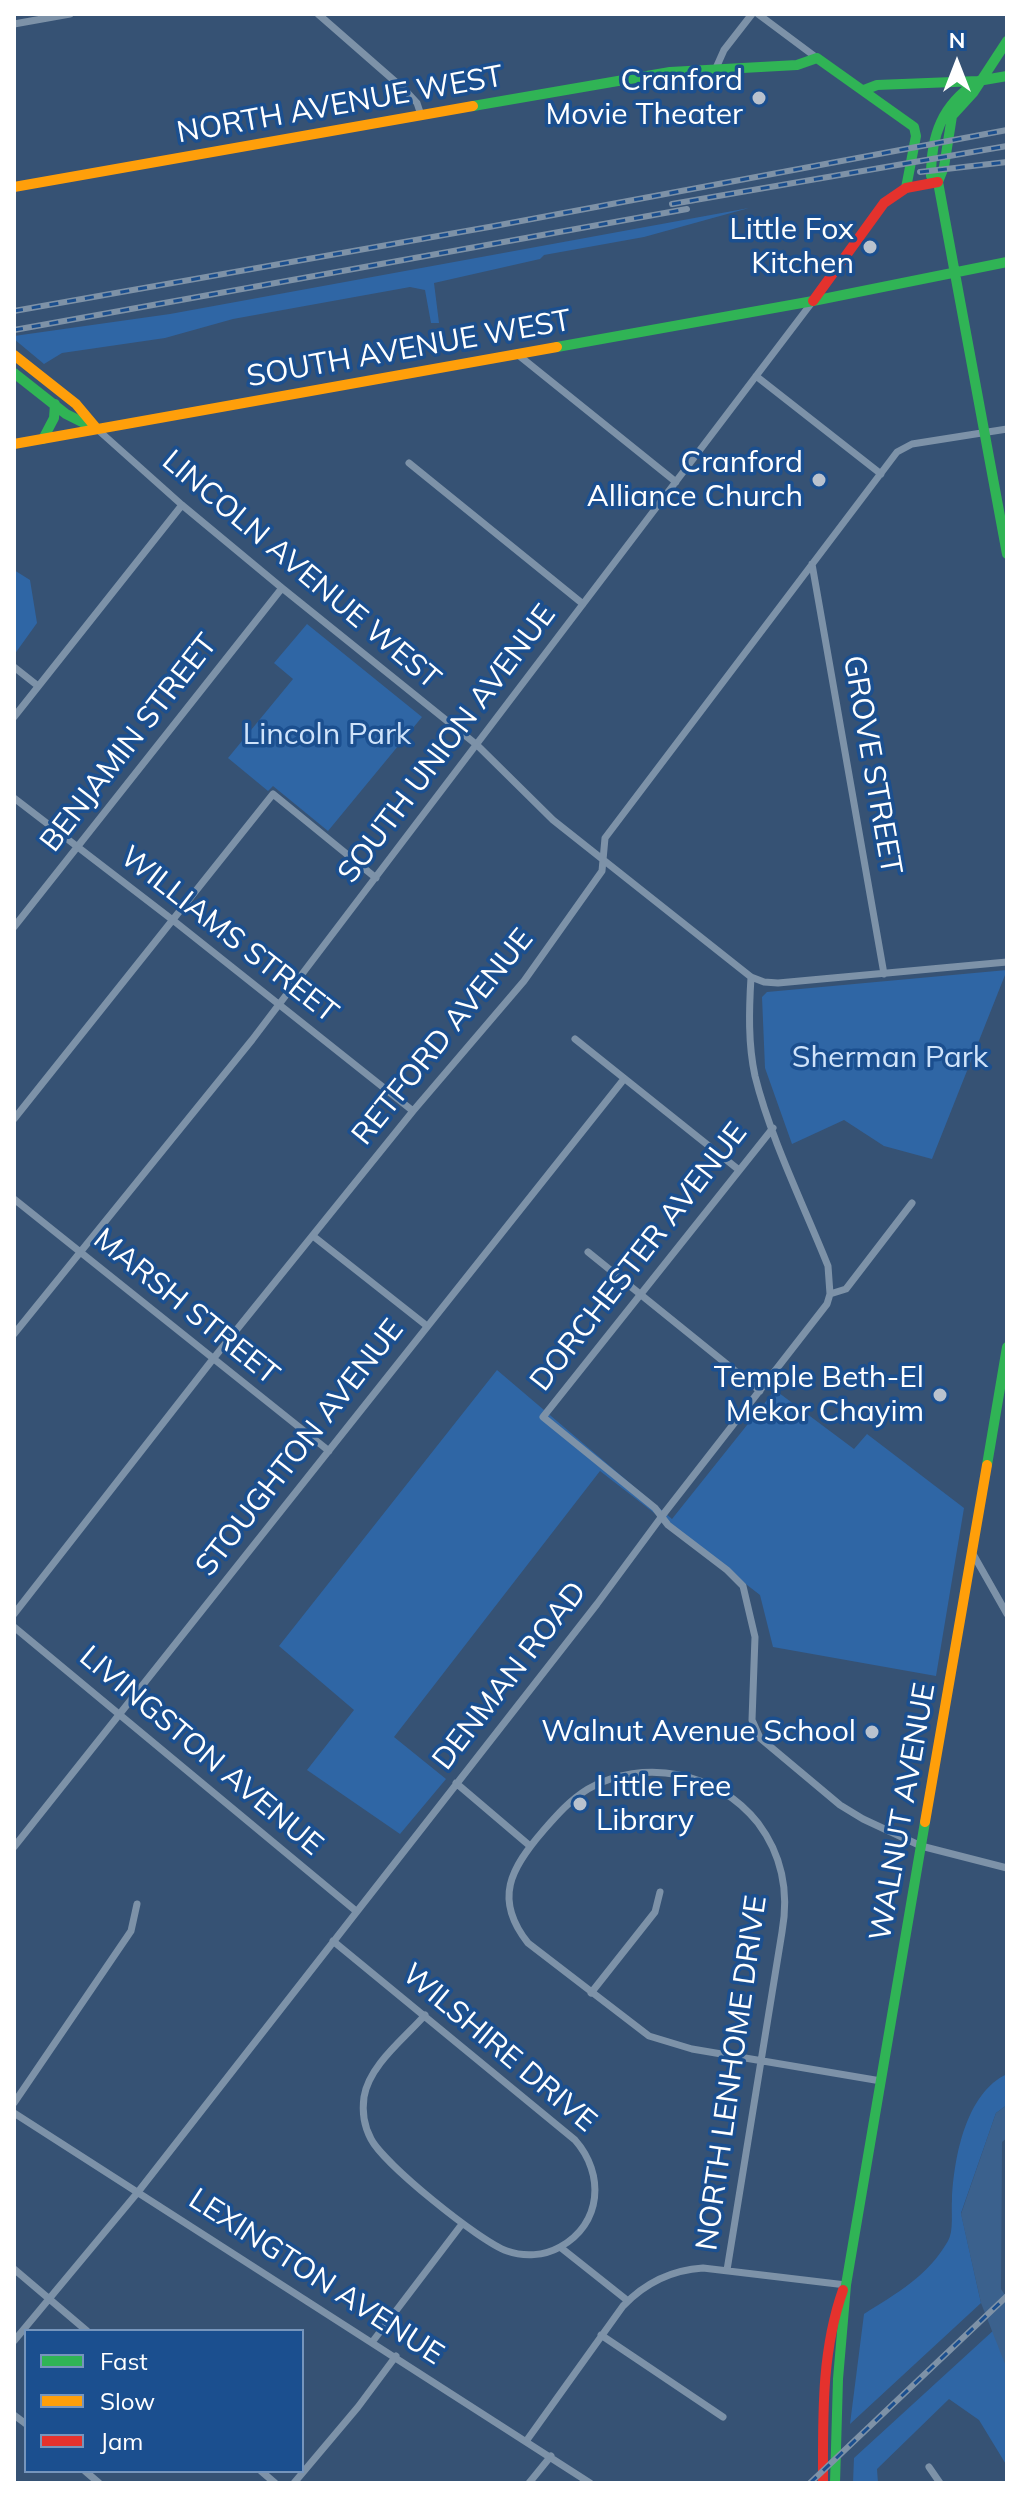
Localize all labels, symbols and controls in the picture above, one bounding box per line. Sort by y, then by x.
north arrow [917,24,997,104]
text: N [949,26,965,54]
street label: NORTH AVENUE WEST [174,59,506,151]
place label: Cranford Movie Theater [546,63,743,134]
marker: Cranford Movie Theater [750,89,768,107]
place label: Little Fox Kitchen [729,212,854,282]
marker: Little Fox Kitchen [861,238,879,256]
street label: SOUTH AVENUE WEST [244,303,574,395]
street label: LINCOLN AVENUE WEST [155,443,447,697]
place label: Cranford Alliance Church [587,445,803,516]
marker: Cranford Alliance Church [810,471,828,489]
street label: SOUTH UNION AVENUE [331,598,563,890]
street label: BENJAMIN STREET [33,627,225,859]
street label: GROVE STREET [835,653,909,877]
park label: Lincoln Park [243,717,411,753]
street label: WILLIAMS STREET [113,839,345,1031]
street label: RETFORD AVENUE [345,922,541,1152]
park label: Sherman Park [792,1040,988,1076]
street label: DORCHESTER AVENUE [523,1116,755,1398]
street label: MARSH STREET [86,1221,286,1393]
street label: STOUGHTON AVENUE [188,1312,412,1584]
place label: Temple Beth-El Mekor Chayim [714,1360,924,1430]
marker: Temple Beth-El Mekor Chayim [931,1386,949,1404]
street label: DENMAN ROAD [426,1575,594,1777]
street label: LIVINGSTON AVENUE [72,1639,330,1863]
street label: WALNUT AVENUE [863,1680,943,1944]
place label: Walnut Avenue School [541,1714,856,1750]
marker: Walnut Avenue School [863,1723,881,1741]
place label: Little Free Library [596,1769,731,1840]
marker: Little Free Library [571,1795,589,1813]
street label: NORTH LENHOME DRIVE [689,1893,775,2253]
street label: WILSHIRE DRIVE [395,1956,603,2140]
street label: LEXINGTON AVENUE [182,2181,450,2373]
legend [24,2329,304,2473]
text: Fast [100,2346,148,2376]
text: Slow [100,2386,155,2416]
text: Jam [100,2426,143,2456]

